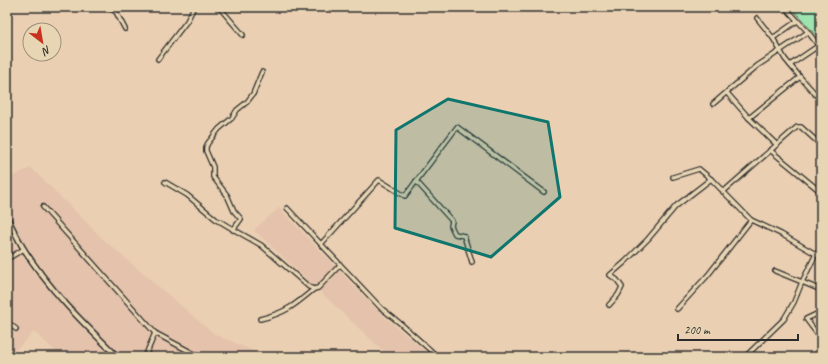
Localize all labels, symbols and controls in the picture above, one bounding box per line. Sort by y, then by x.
north arrow [22,22,62,62]
text: N [39,43,54,59]
scale bar [678,316,798,342]
text: 200 m [684,322,711,338]

